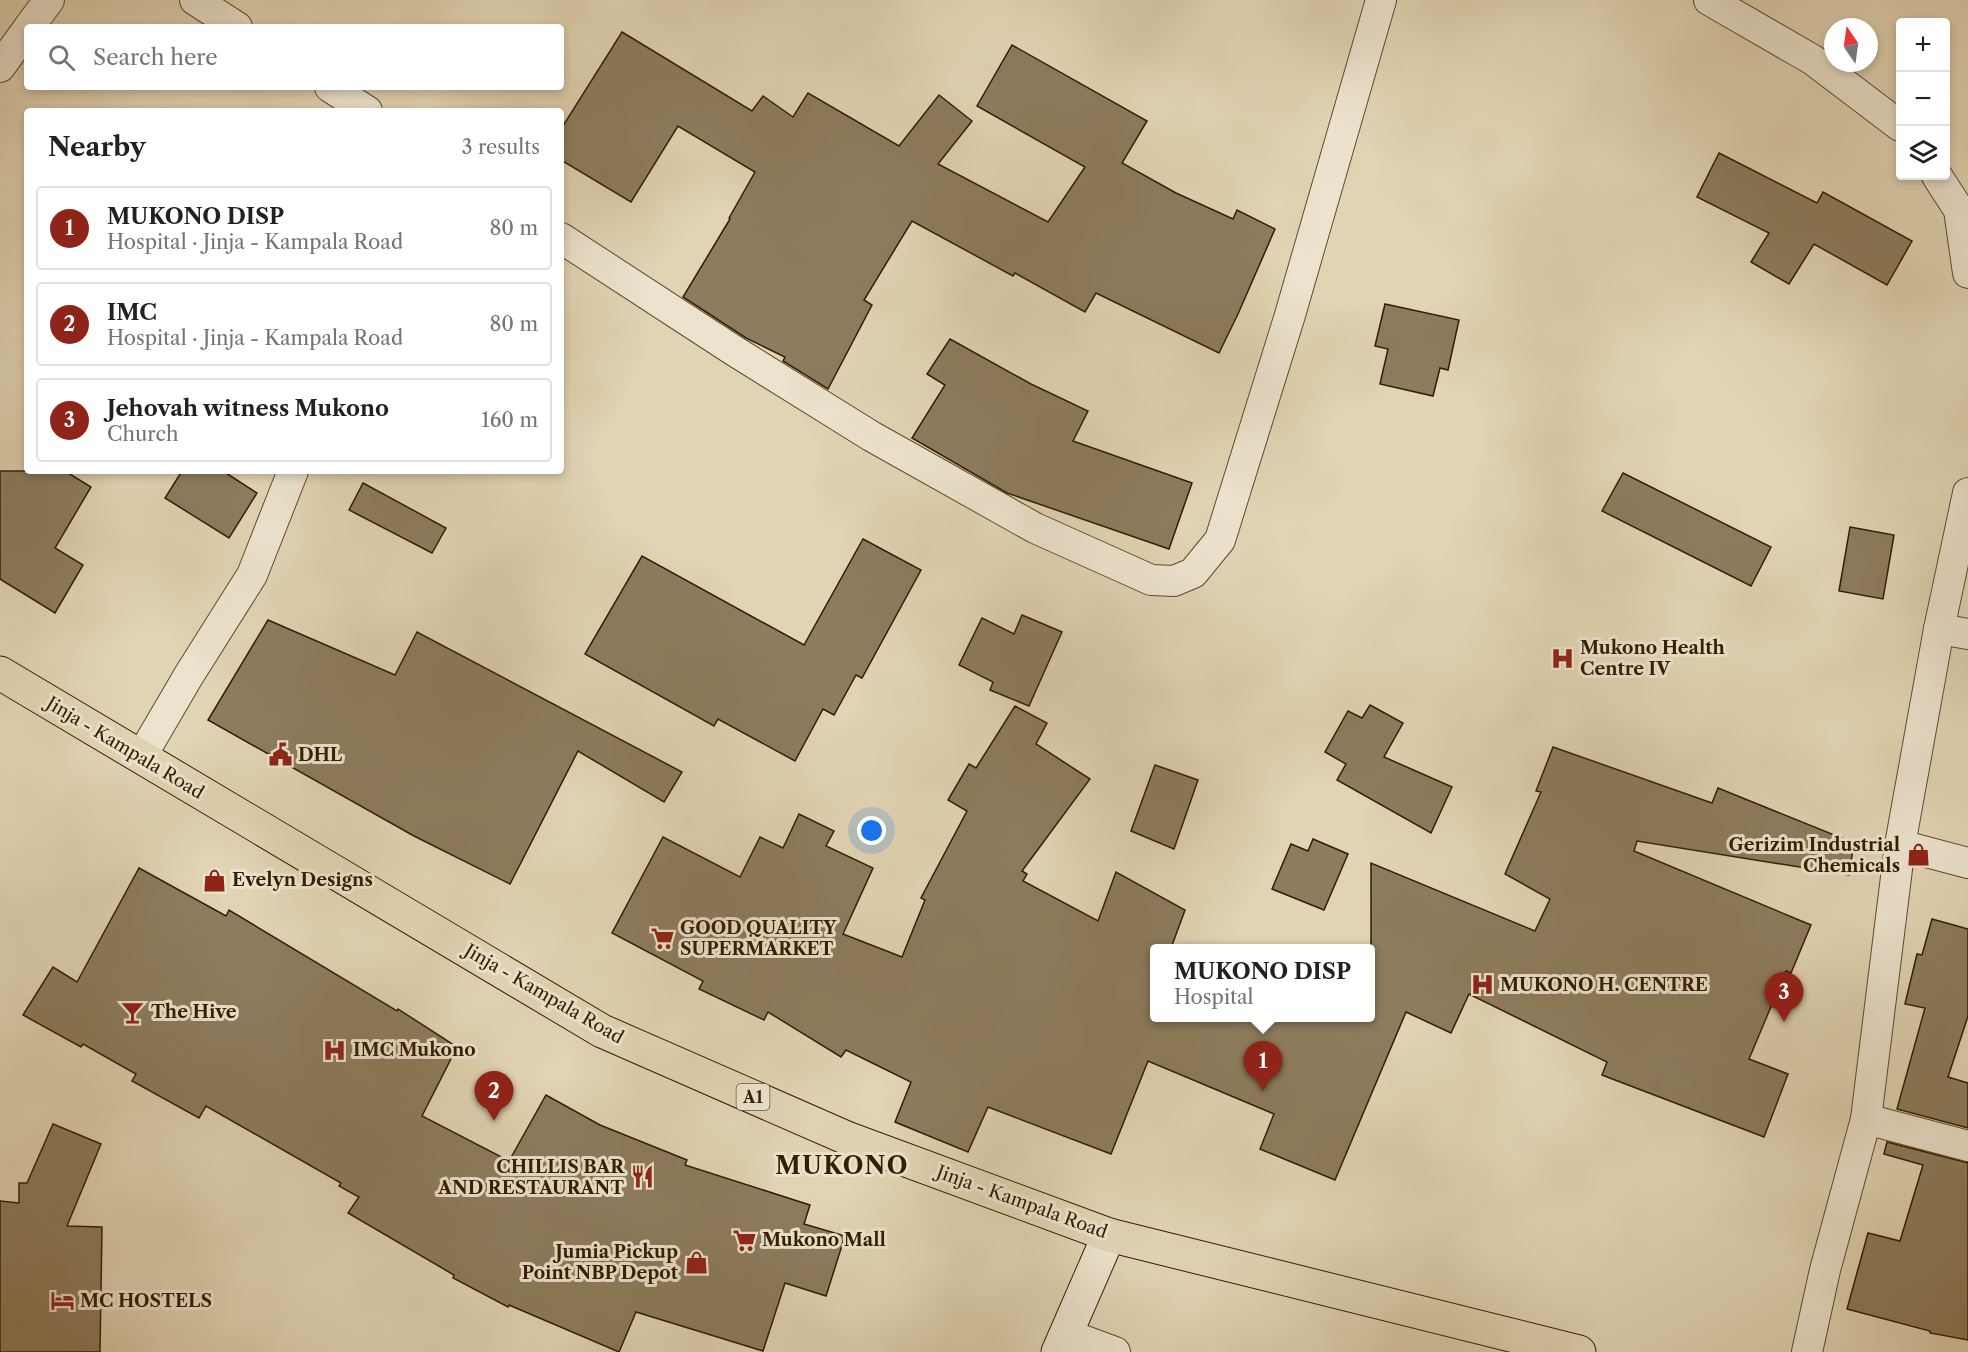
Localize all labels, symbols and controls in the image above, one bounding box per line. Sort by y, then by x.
north arrow [1824,18,1878,72]
map controls [1896,18,1950,180]
button: + [1896,18,1950,72]
search box [24,24,564,90]
icon: search [45,41,78,74]
text: Search here [93,44,218,71]
button: − [1896,72,1950,126]
button: layers [1896,126,1950,180]
text: Nearby [48,131,146,163]
text: 3 results [462,135,540,159]
text: MUKONO DISP [107,203,284,230]
text: 1 [65,216,74,240]
text: 80 m [490,216,538,240]
text: Hospital · Jinja - Kampala Road [107,230,403,254]
text: IMC [107,299,157,326]
text: 2 [64,312,75,336]
text: 80 m [490,312,538,336]
text: Hospital · Jinja - Kampala Road [107,326,403,350]
text: Jehovah witness Mukono [107,395,389,422]
text: 3 [64,408,75,432]
text: 160 m [481,408,538,432]
text: Church [107,422,178,446]
place label: Mukono Health Centre IV [1580,637,1726,680]
hospital icon: Mukono Health Centre IV [1549,645,1575,671]
street label: Jinja - Kampala Road [40,691,208,804]
public building icon: DHL [267,742,293,768]
place label: DHL [298,744,343,766]
your location [857,816,886,845]
place label: Gerizim Industrial Chemicals [1728,834,1900,877]
shop icon: Gerizim Industrial Chemicals [1905,842,1931,868]
shop icon: Evelyn Designs [201,867,227,893]
place label: Evelyn Designs [232,869,373,891]
place label: GOOD QUALITY SUPERMARKET [680,917,837,960]
supermarket icon: GOOD QUALITY SUPERMARKET [649,925,675,951]
street label: Jinja - Kampala Road [458,938,628,1049]
popup [1150,944,1375,1022]
text: MUKONO DISP [1174,958,1351,985]
hospital icon: MUKONO H. CENTRE [1469,972,1495,998]
pin: 3 [1764,972,1804,1022]
place label: MUKONO H. CENTRE [1500,974,1708,996]
text: Hospital [1174,985,1254,1009]
bar icon: The Hive [120,999,146,1025]
place label: The Hive [151,1001,237,1023]
hospital icon: IMC Mukono [322,1037,348,1063]
place label: IMC Mukono [353,1039,476,1061]
pin: 1 [1244,1042,1282,1091]
pin: 2 [474,1072,514,1121]
road number: A1 [736,1084,770,1110]
district label: MUKONO [775,1151,909,1180]
place label: CHILLIS BAR AND RESTAURANT [437,1156,625,1199]
street label: Jinja - Kampala Road [931,1160,1110,1243]
restaurant icon: CHILLIS BAR AND RESTAURANT [629,1164,655,1190]
supermarket icon: Mukono Mall [731,1227,757,1253]
place label: Mukono Mall [762,1229,886,1251]
place label: Jumia Pickup Point NBP Depot [522,1241,679,1284]
shop icon: Jumia Pickup Point NBP Depot [683,1249,709,1275]
hotel icon: MC HOSTELS [49,1288,75,1314]
place label: MC HOSTELS [80,1290,212,1312]

